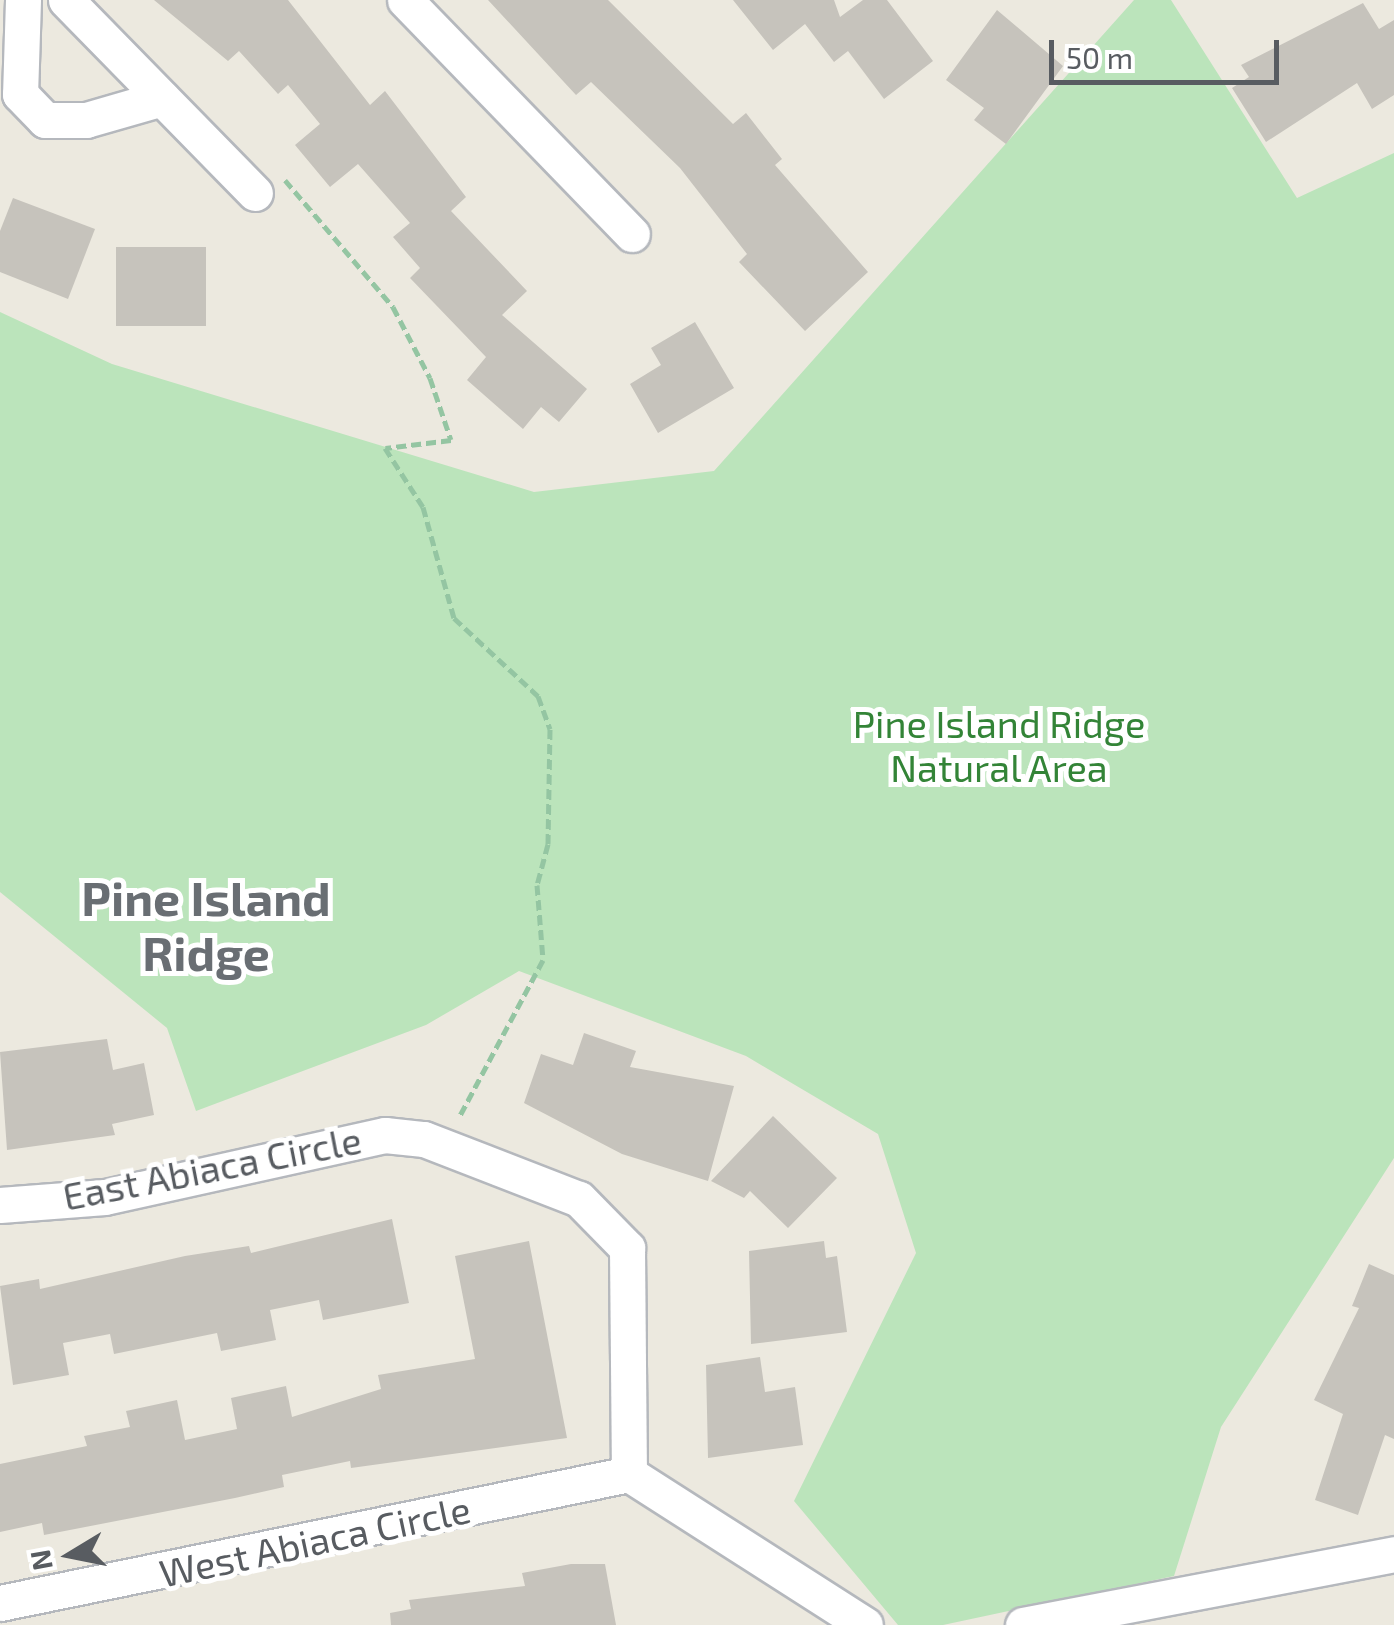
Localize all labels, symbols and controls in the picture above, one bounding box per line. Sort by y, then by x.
scale bar [1054,20,1284,82]
text: 50 m [1066,39,1133,75]
park label: Pine Island Ridge Natural Area [853,701,1145,791]
district label: Pine Island Ridge [81,868,331,981]
street label: East Abiaca Circle [58,1117,366,1219]
street label: West Abiaca Circle [155,1486,475,1596]
north arrow [20,1505,120,1605]
text: N [22,1547,59,1573]

